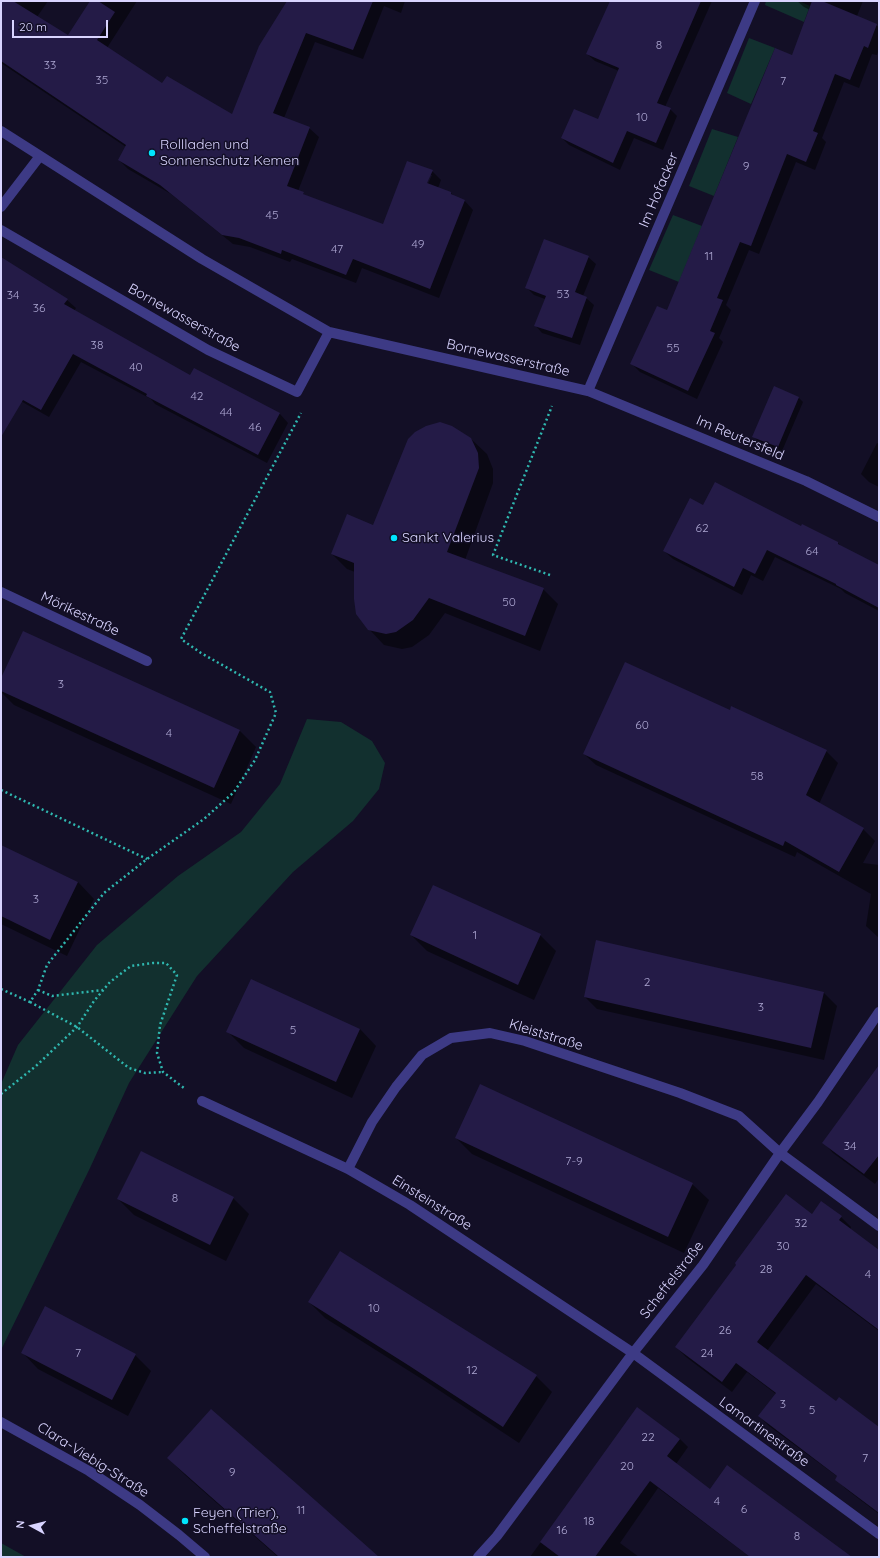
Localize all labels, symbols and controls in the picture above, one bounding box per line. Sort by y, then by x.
scale bar [14,12,110,38]
text: 20 m [19,19,47,34]
house number: 8 [656,38,662,52]
house number: 33 [44,58,56,72]
house number: 35 [96,73,108,87]
house number: 7 [780,74,786,88]
house number: 10 [636,110,648,124]
place label: Rollladen und Sonnenschutz Kemen [160,137,299,170]
marker: Rollladen und Sonnenschutz Kemen [147,148,157,158]
street label: Im Hofacker [636,150,682,230]
house number: 9 [743,159,749,173]
house number: 45 [266,208,278,222]
house number: 49 [412,237,424,251]
house number: 47 [331,242,343,256]
house number: 11 [705,249,713,263]
street label: Bornewasserstraße [125,280,243,356]
house number: 53 [557,287,569,301]
house number: 34 [7,288,19,302]
house number: 36 [33,301,45,315]
street label: Bornewasserstraße [445,336,571,380]
house number: 38 [91,338,103,352]
house number: 55 [666,341,680,355]
house number: 40 [129,360,143,374]
house number: 42 [191,389,203,403]
house number: 44 [220,405,232,419]
street label: Im Reutersfeld [694,412,786,464]
house number: 46 [249,420,261,434]
house number: 62 [695,521,709,535]
place label: Sankt Valerius [402,530,494,546]
marker: Sankt Valerius [389,533,399,543]
house number: 64 [806,544,818,558]
street label: Mörikestraße [38,588,122,640]
house number: 50 [502,595,516,609]
house number: 3 [58,677,64,691]
house number: 60 [635,718,649,732]
house number: 4 [166,726,172,740]
house number: 58 [750,769,764,783]
house number: 3 [33,892,39,906]
house number: 1 [473,928,477,942]
house number: 2 [644,975,650,989]
house number: 3 [758,1000,764,1014]
street label: Kleiststraße [507,1016,585,1054]
house number: 5 [290,1023,296,1037]
house number: 34 [844,1139,856,1153]
house number: 7-9 [565,1154,583,1168]
street label: Einsteinstraße [389,1172,475,1234]
house number: 8 [172,1191,178,1205]
house number: 32 [795,1216,807,1230]
street label: Scheffelstraße [637,1238,707,1322]
house number: 30 [776,1239,790,1253]
house number: 28 [759,1262,773,1276]
house number: 4 [865,1267,871,1281]
house number: 10 [368,1301,380,1315]
house number: 26 [718,1323,732,1337]
house number: 7 [75,1346,81,1360]
house number: 24 [701,1346,713,1360]
house number: 12 [466,1363,478,1377]
street label: Lamartinestraße [715,1394,813,1470]
house number: 3 [780,1397,786,1411]
house number: 5 [809,1403,815,1417]
street label: Clara-Viebig-Straße [34,1419,152,1501]
house number: 22 [641,1430,655,1444]
house number: 7 [862,1451,868,1465]
house number: 20 [620,1459,634,1473]
house number: 9 [229,1465,235,1479]
house number: 4 [714,1494,720,1508]
house number: 6 [741,1502,747,1516]
house number: 11 [297,1503,305,1517]
place label: Feyen (Trier), Scheffelstraße [193,1505,287,1538]
north arrow [12,1506,52,1546]
house number: 18 [584,1514,594,1528]
marker: Feyen (Trier), Scheffelstraße [180,1516,190,1526]
text: N [13,1520,28,1529]
house number: 16 [557,1523,567,1537]
house number: 8 [794,1529,800,1543]

